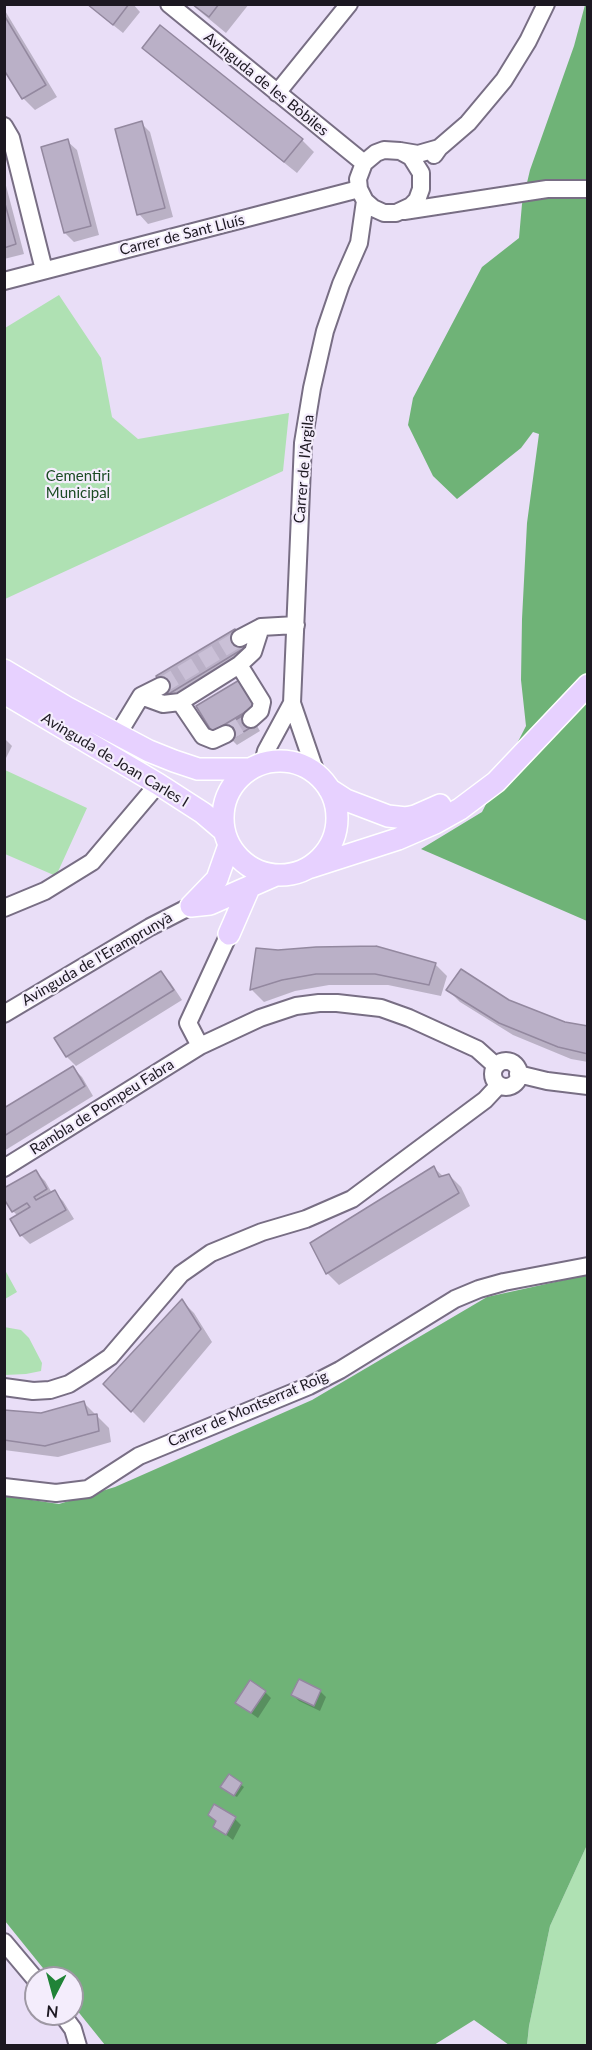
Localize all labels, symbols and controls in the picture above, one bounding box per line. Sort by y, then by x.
street label: Avinguda de les Bòbiles [200,28,332,140]
street label: Carrer de Sant Lluís [118,211,246,259]
street label: Carrer de l'Argila [290,414,318,524]
park label: Cementiri Municipal [46,467,110,502]
street label: Avinguda de Joan Carles I [38,709,192,811]
street label: Avinguda de l'Eramprunyà [18,908,176,1010]
street label: Rambla de Pompeu Fabra [27,1055,177,1159]
street label: Carrer de Montserrat Roig [165,1367,331,1451]
north arrow [24,1966,84,2026]
text: N [45,2002,59,2023]

